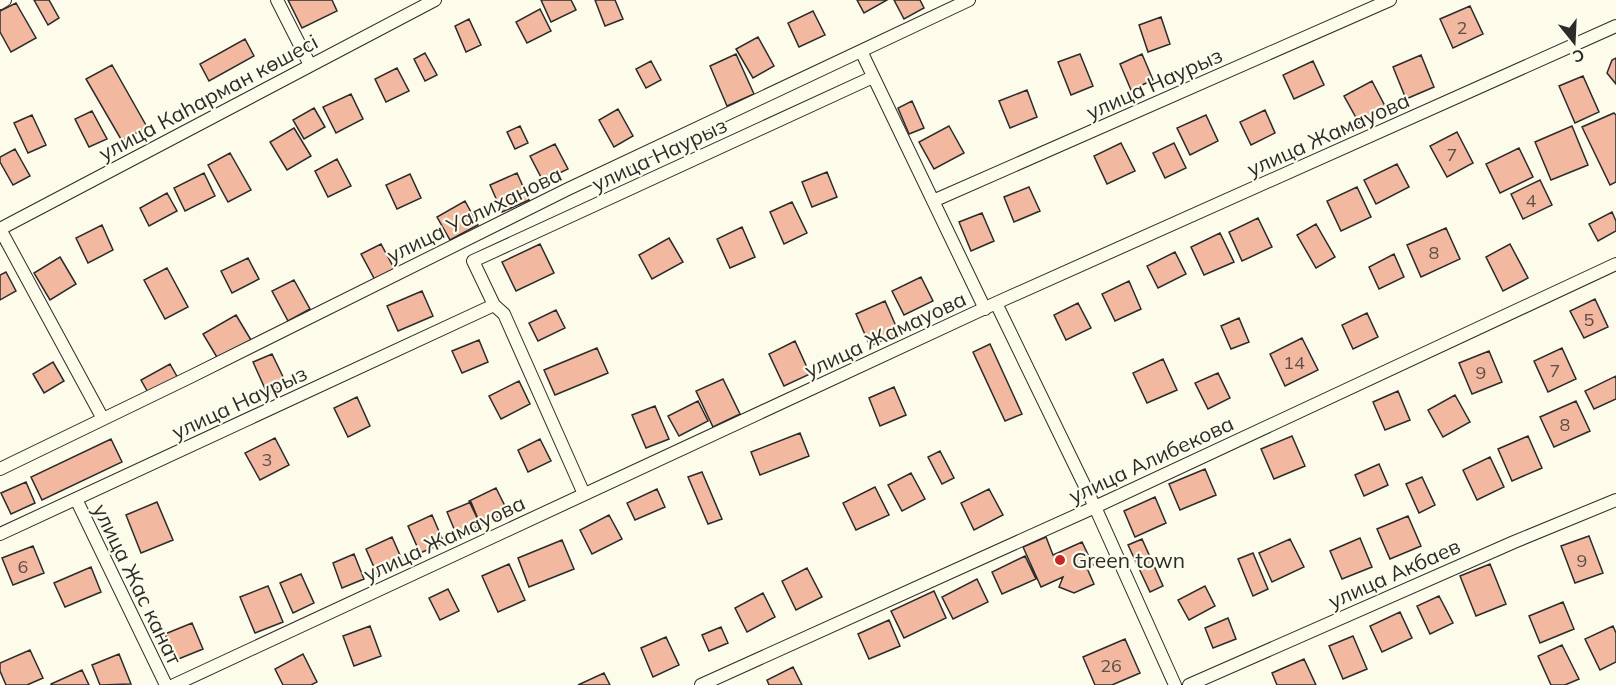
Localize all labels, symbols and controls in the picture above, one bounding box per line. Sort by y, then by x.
north arrow [1544,12,1604,72]
house number: 2 [1457,16,1467,39]
street label: улица Каһарман көшесі [94,28,322,166]
street label: улица Наурыз [1082,41,1226,125]
text: С [1570,45,1587,67]
street label: улица Жамауова [1243,86,1413,182]
street label: улица Наурыз [587,111,731,197]
house number: 7 [1447,143,1457,166]
street label: улица Уалиханова [382,160,566,268]
house number: 4 [1526,189,1537,212]
house number: 8 [1429,241,1439,264]
street label: улица Жамауова [800,285,970,383]
house number: 5 [1584,308,1595,331]
house number: 14 [1283,351,1305,374]
street label: улица Наурыз [167,359,311,445]
house number: 7 [1550,359,1560,382]
house number: 9 [1476,361,1486,384]
street label: улица Алибекова [1064,409,1238,509]
house number: 8 [1560,413,1570,436]
house number: 3 [262,448,272,471]
street label: улица Жамауова [359,489,529,587]
street label: улица Жас канат [88,499,188,669]
street label: улица Акбаев [1324,532,1464,614]
place label: Green town [1072,547,1185,573]
house number: 9 [1577,549,1587,572]
marker: Green town [1053,553,1067,567]
house number: 6 [18,555,28,578]
house number: 26 [1100,654,1122,677]

